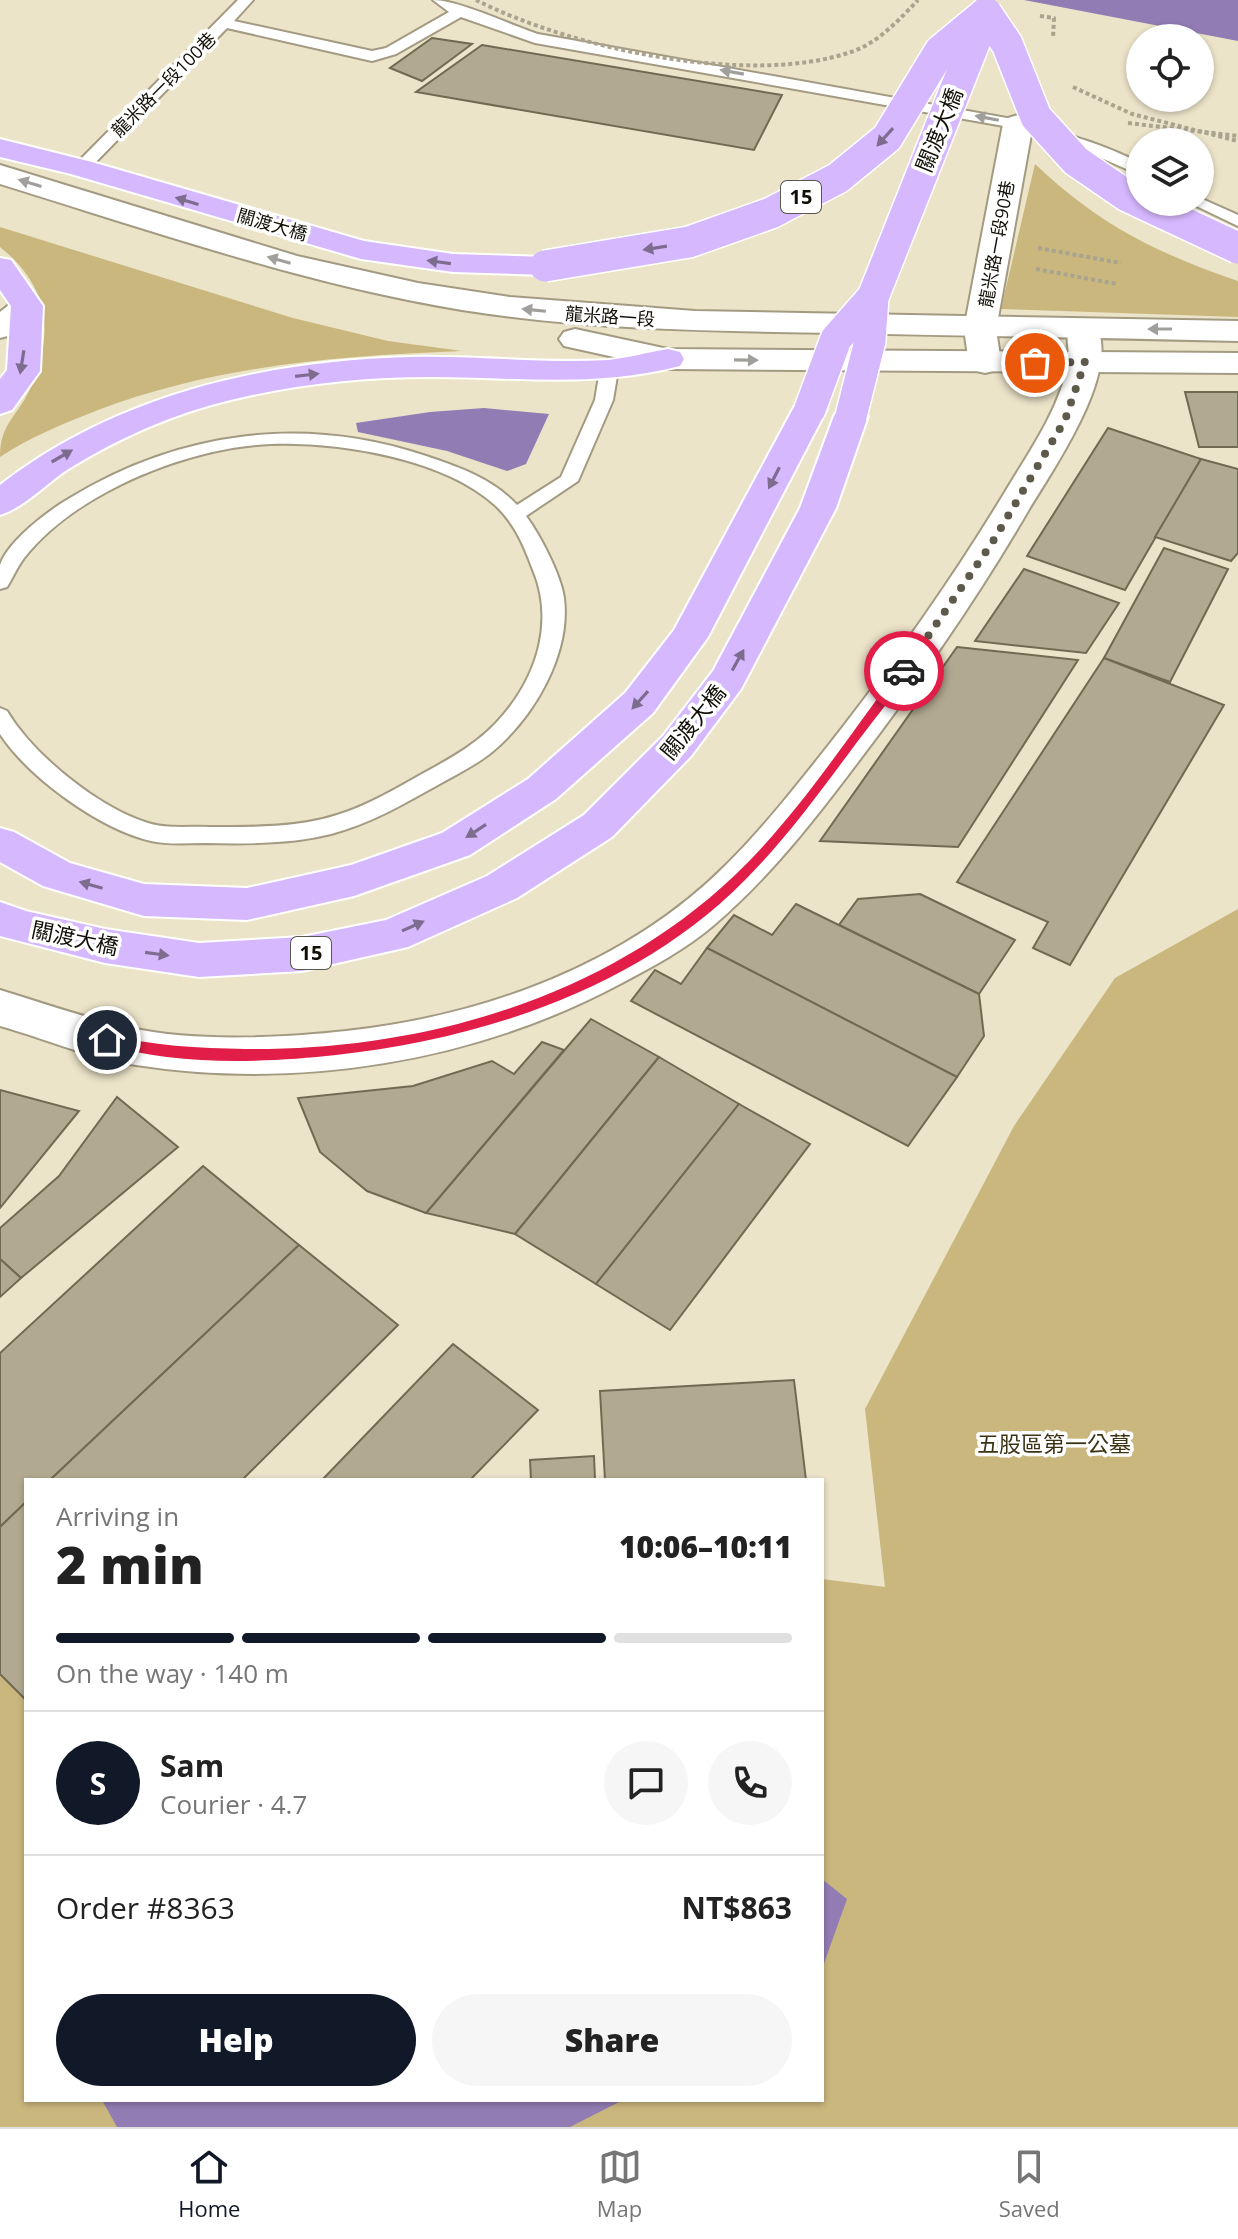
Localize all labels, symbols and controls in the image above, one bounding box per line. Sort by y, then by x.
map controls [1126,24,1214,216]
button: locate [1126,24,1214,112]
street label: 龍米路一段100巷 [106,27,221,142]
one-way arrow [719,65,744,77]
street label: 關渡大橋 [908,83,968,176]
one-way arrow [975,112,1000,124]
one-way arrow [876,127,894,147]
button: layers [1126,128,1214,216]
one-way arrow [18,176,42,189]
street label: 龍米路一段90巷 [973,178,1019,309]
road number: 15 [781,181,821,213]
one-way arrow [175,194,199,206]
street label: 關渡大橋 [234,203,310,245]
one-way arrow [642,242,667,254]
one-way arrow [266,253,290,266]
one-way arrow [426,255,451,268]
street label: 龍米路一段 [564,301,656,331]
one-way arrow [521,304,546,317]
one-way arrow [1147,323,1172,335]
pin [1001,329,1069,397]
icon: bag [1013,341,1057,385]
one-way arrow [15,349,28,374]
one-way arrow [734,354,759,366]
one-way arrow [295,369,320,382]
one-way arrow [51,449,73,463]
one-way arrow [768,467,781,490]
courier [864,631,944,711]
one-way arrow [731,649,745,671]
icon: car [882,649,926,693]
street label: 關渡大橋 [653,678,732,765]
one-way arrow [632,690,649,710]
one-way arrow [466,823,487,838]
one-way arrow [79,878,103,891]
street label: 關渡大橋 [29,913,121,961]
one-way arrow [401,920,425,933]
road number: 15 [291,937,331,969]
one-way arrow [145,948,170,961]
pin [73,1006,141,1074]
icon: home [85,1018,129,1062]
park label: 五股區第一公墓 [977,1428,1131,1458]
text: Arriving in [56,1498,179,1534]
text: 10:06–10:11 [619,1526,792,1567]
text: 2 min [56,1528,204,1599]
text: On the way · 140 m [56,1655,289,1691]
button: chat [604,1741,688,1825]
button: phone [708,1741,792,1825]
text: Sam [160,1745,224,1786]
text: S [90,1763,106,1804]
text: Courier · 4.7 [160,1786,307,1822]
text: Order #8363 [56,1887,235,1928]
text: NT$863 [682,1887,792,1928]
button: Help [56,1994,416,2086]
button: Share [432,1994,792,2086]
tab: Home [178,2145,240,2223]
tab: Map [597,2145,642,2223]
tab: Saved [999,2145,1060,2223]

